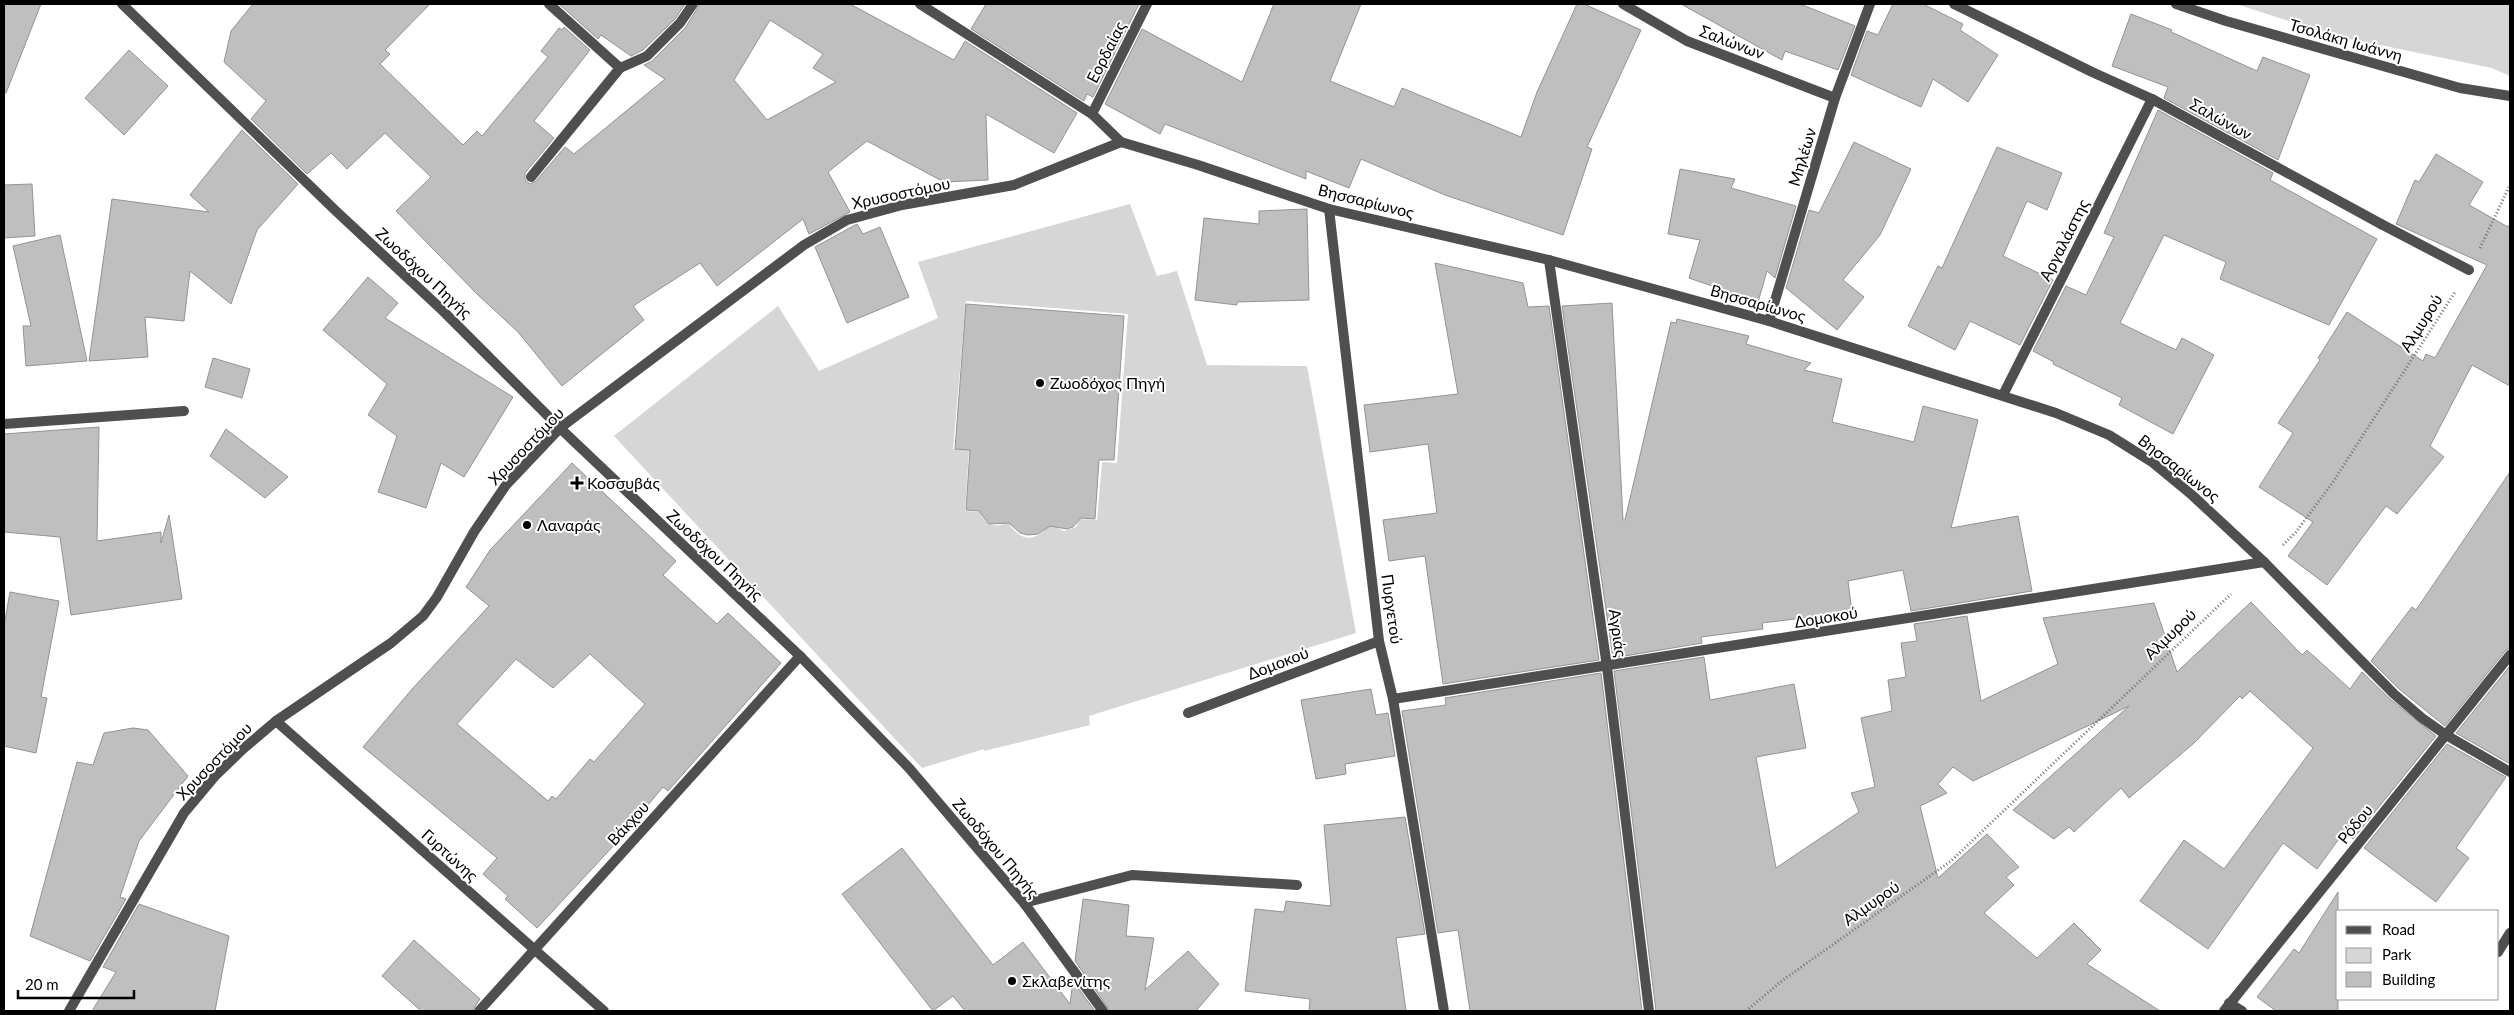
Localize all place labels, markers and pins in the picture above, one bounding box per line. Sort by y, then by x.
place label: Ζωοδόχος Πηγή [1050,373,1165,392]
marker: Ζωοδόχος Πηγή [1034,377,1046,389]
place label: Κοσσυβάς [587,473,660,492]
marker: Κοσσυβάς [571,477,583,489]
place label: Λαναράς [537,515,601,534]
marker: Λαναράς [521,519,533,531]
place label: Σκλαβενίτης [1022,971,1111,990]
marker: Σκλαβενίτης [1006,975,1018,987]

